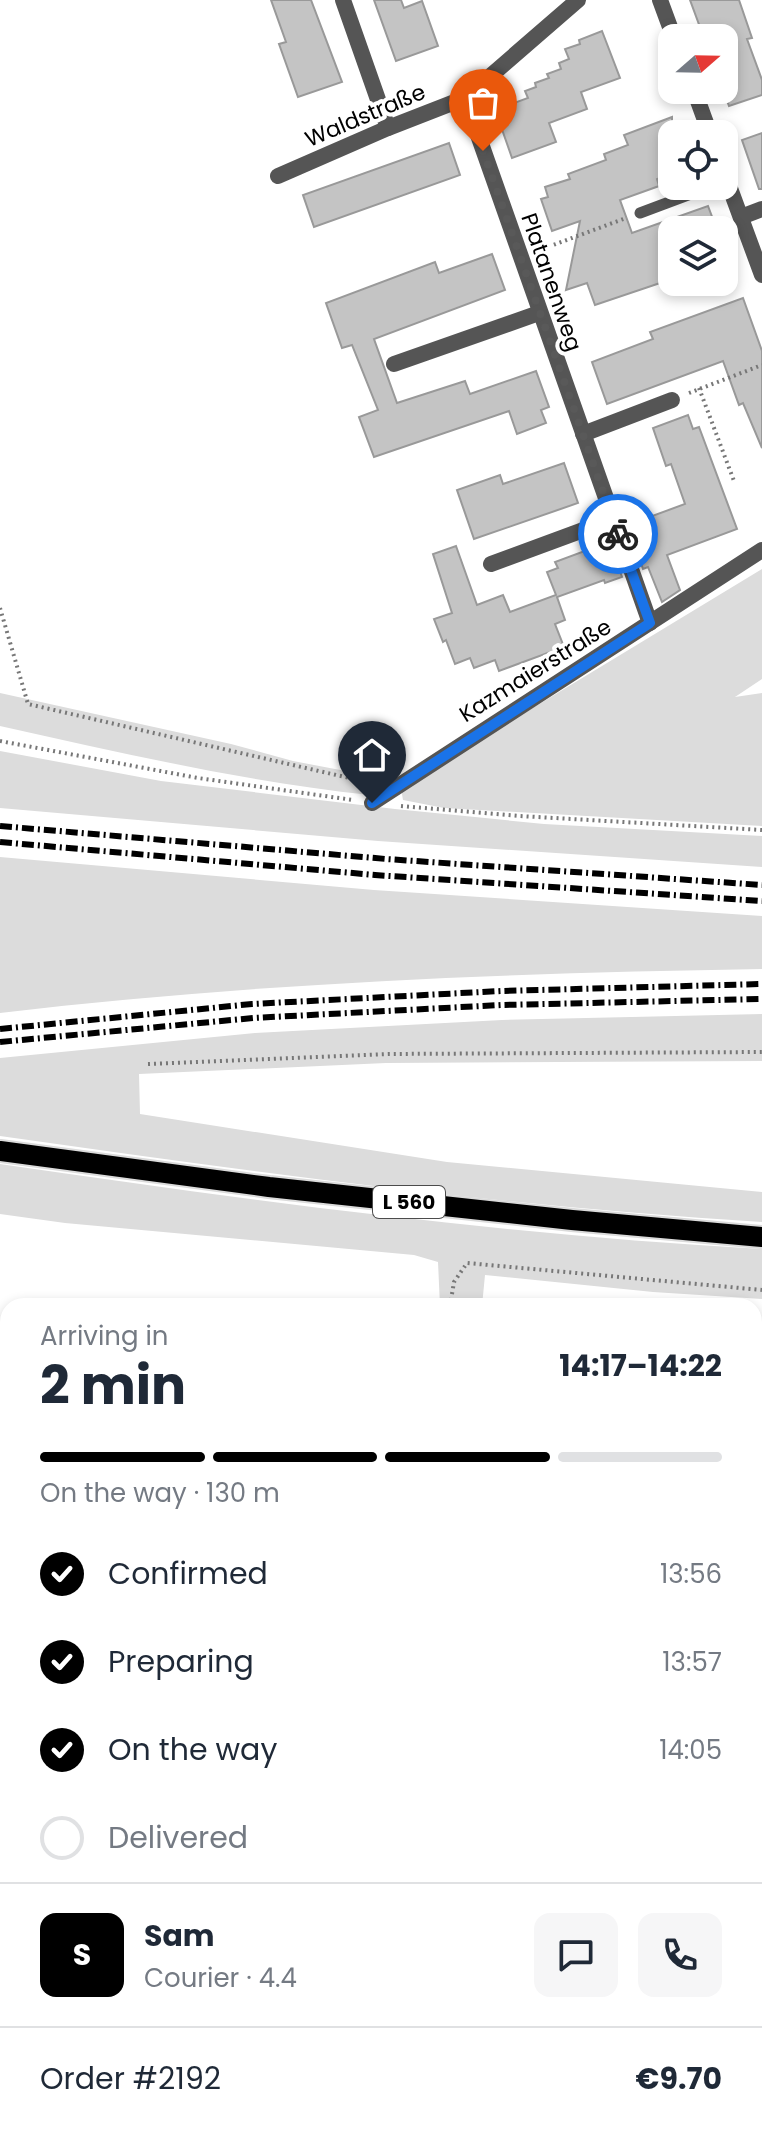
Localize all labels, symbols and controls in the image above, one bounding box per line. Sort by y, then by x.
north arrow [658,24,738,104]
map controls [658,24,738,296]
pin [449,69,517,151]
street label: Waldstraße [300,76,430,155]
icon: bag [461,81,505,125]
button: locate [658,120,738,200]
street label: Platanenweg [513,209,590,355]
button: layers [658,216,738,296]
courier [578,494,658,574]
icon: bike [596,512,640,556]
street label: Kazmaierstraße [453,611,617,730]
pin [338,721,406,803]
icon: home [350,733,394,777]
road number: L 560 [373,1186,445,1218]
text: Arriving in [40,1318,169,1354]
text: 14:17–14:22 [559,1344,722,1387]
text: 2 min [40,1349,186,1422]
text: On the way · 130 m [40,1475,280,1511]
icon: check [40,1552,84,1596]
text: Confirmed [108,1552,268,1595]
text: 13:56 [660,1556,722,1592]
icon: check [40,1640,84,1684]
text: Preparing [108,1640,254,1683]
text: 13:57 [662,1644,722,1680]
icon: check [40,1728,84,1772]
text: On the way [108,1728,277,1771]
text: 14:05 [659,1732,722,1768]
text: Delivered [108,1816,248,1859]
button: chat [534,1913,618,1997]
button: phone [638,1913,722,1997]
text: Sam [144,1914,215,1957]
text: S [73,1933,91,1976]
text: Courier · 4.4 [144,1960,297,1996]
text: Order #2192 [40,2057,221,2100]
text: €9.70 [636,2057,722,2100]

